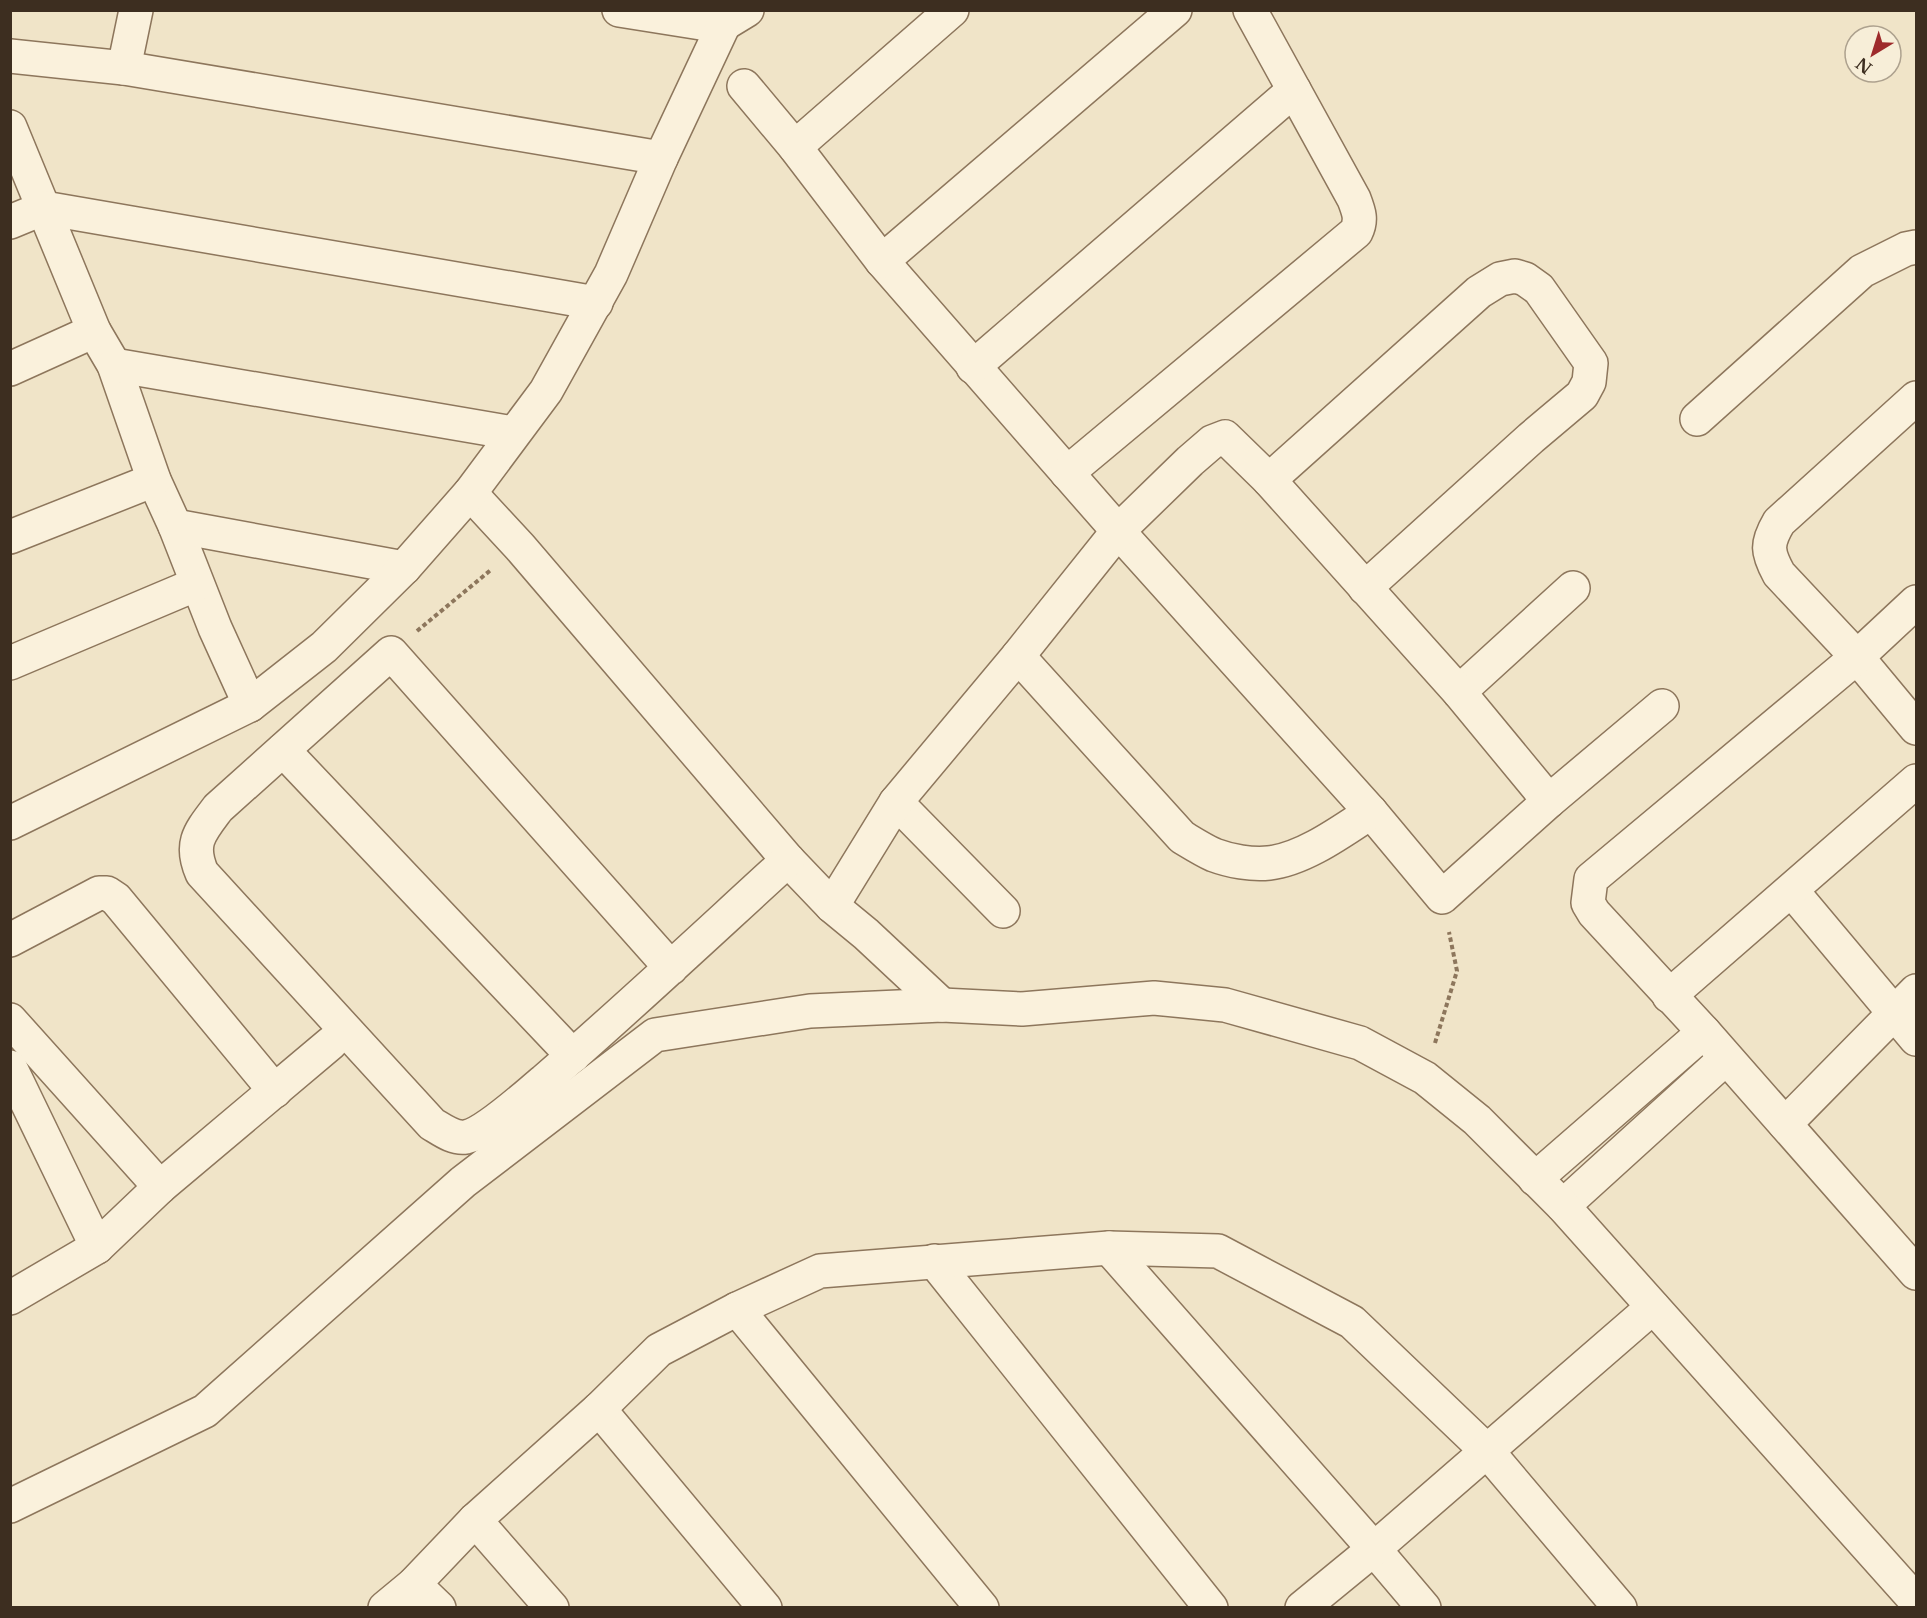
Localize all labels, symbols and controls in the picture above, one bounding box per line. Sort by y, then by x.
north arrow [1843,24,1903,84]
text: N [1852,53,1876,78]

